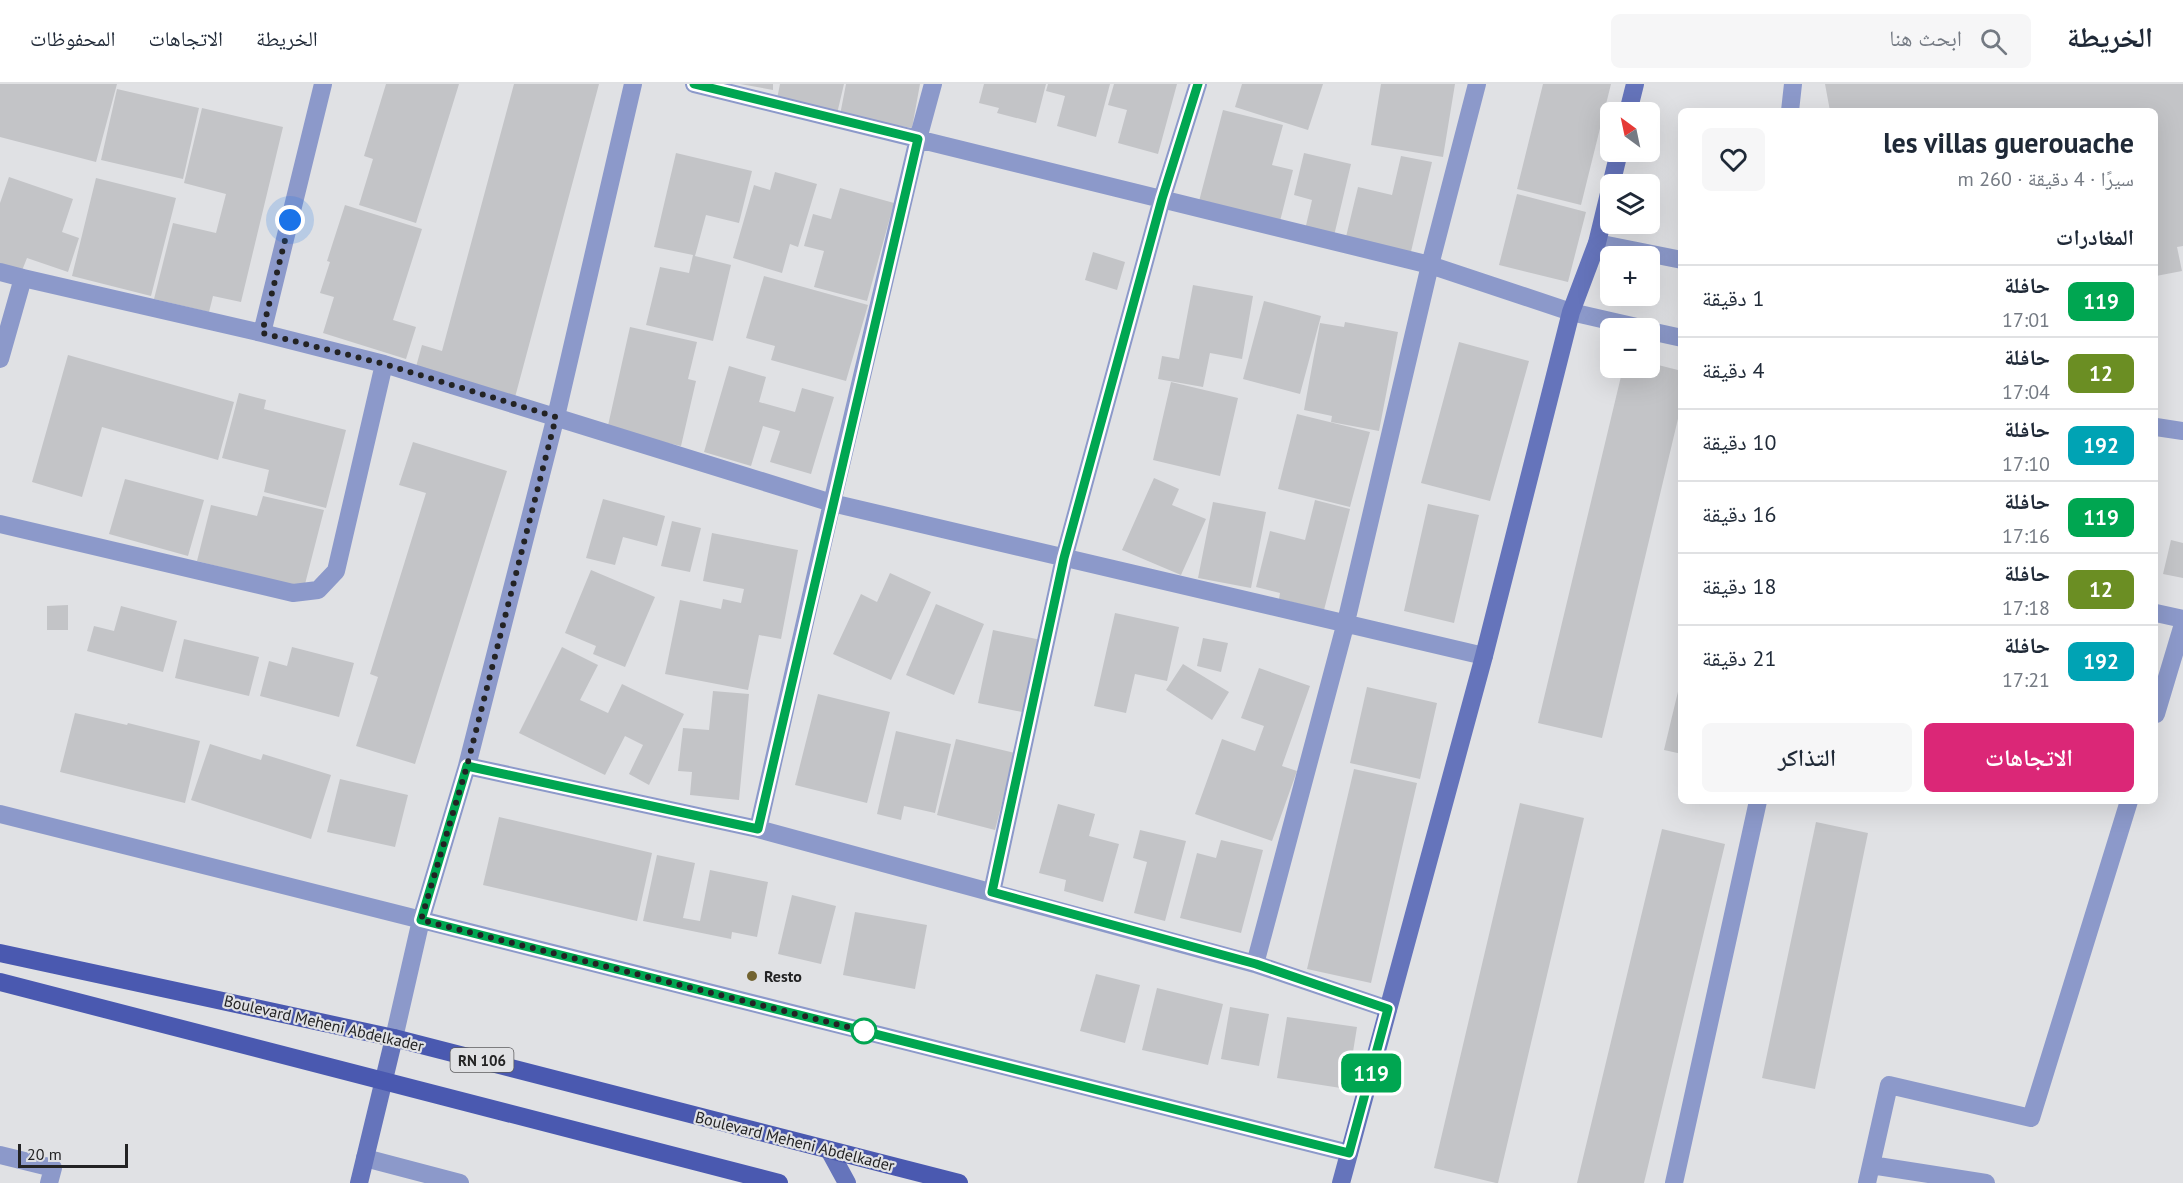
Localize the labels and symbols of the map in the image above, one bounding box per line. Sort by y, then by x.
north arrow [1600,102,1660,162]
your location [275,205,305,235]
place label: Resto [764,966,802,986]
marker: Resto [745,969,759,983]
street label: Boulevard Meheni Abdelkader [222,990,426,1056]
unlabelled marker [851,1018,877,1044]
road number: RN 106 [450,1048,514,1072]
line badge: 119 [1336,1054,1406,1092]
street label: Boulevard Meheni Abdelkader [693,1107,897,1176]
scale bar [18,1141,128,1168]

